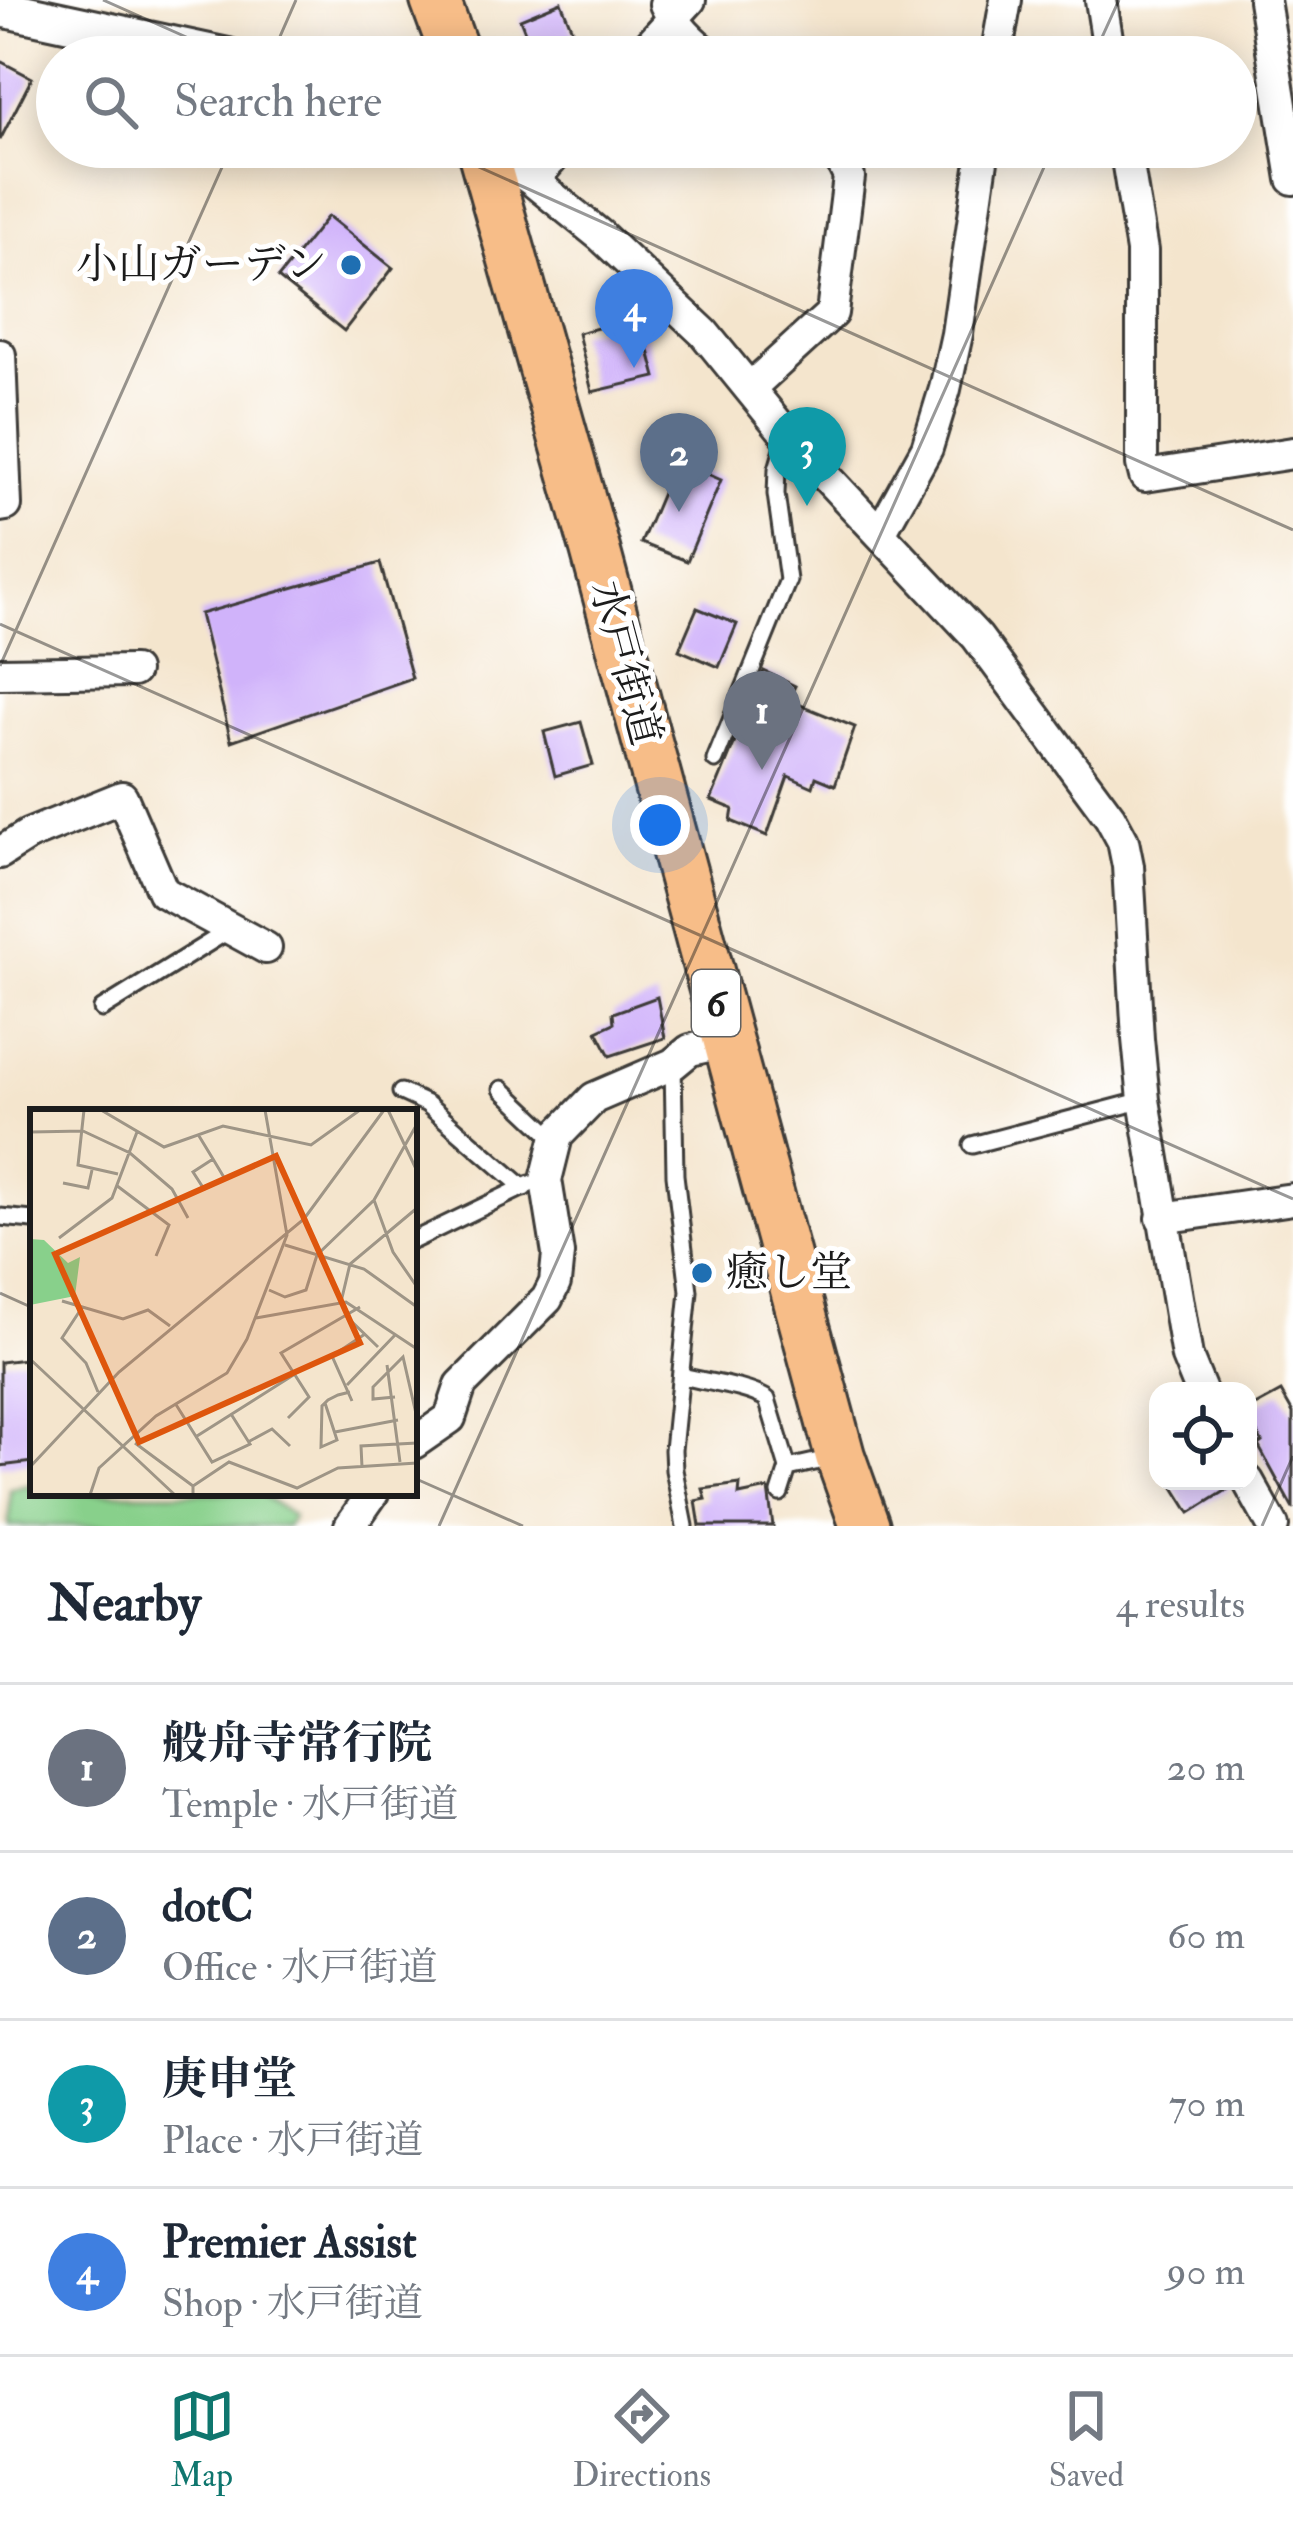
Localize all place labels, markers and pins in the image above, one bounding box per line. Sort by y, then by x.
place label: 小山ガーデン [76,239,327,291]
marker: 小山ガーデン [338,252,364,278]
pin: 4 [595,269,673,368]
pin: 3 [768,407,846,506]
pin: 2 [640,413,718,512]
pin: 1 [723,671,801,770]
place label: 癒し堂 [726,1247,852,1299]
marker: 癒し堂 [689,1260,715,1286]

